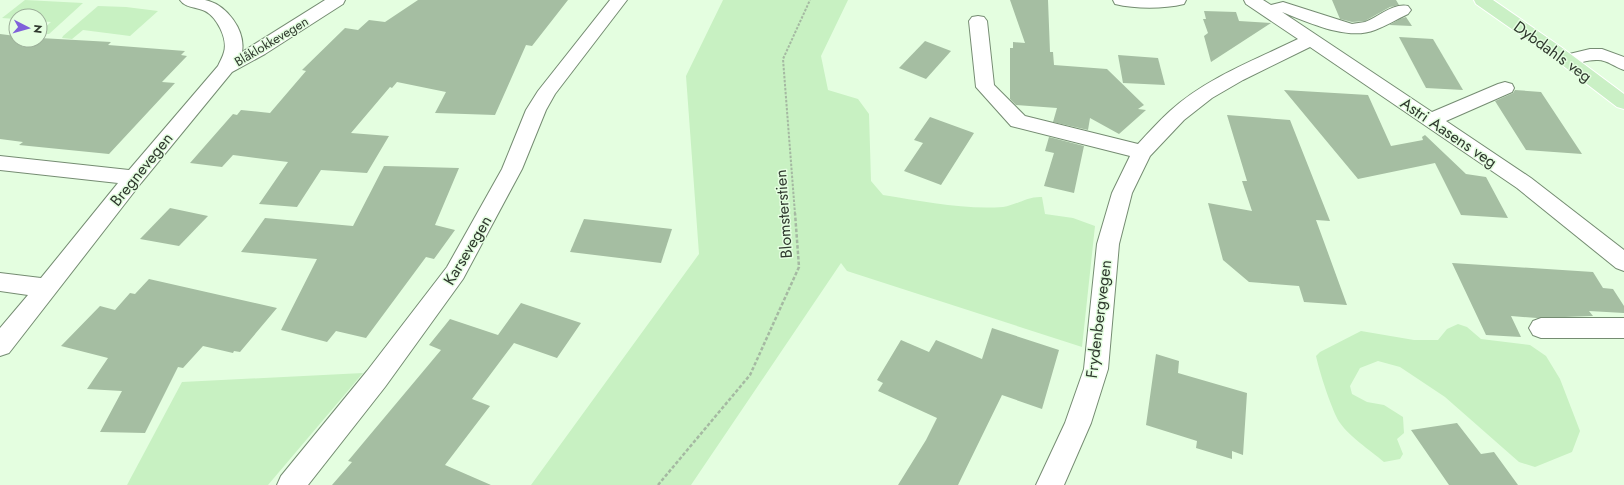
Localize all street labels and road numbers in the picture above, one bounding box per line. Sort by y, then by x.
street label: Blåklokkevegen [231,12,312,71]
street label: Dybdahls veg [1509,15,1597,88]
street label: Astri Aasens veg [1396,92,1502,173]
street label: Bregnevegen [105,128,178,211]
street label: Blomsterstien [769,169,798,259]
street label: Karsevegen [438,211,497,289]
street label: Frydenbergvegen [1080,259,1117,380]

